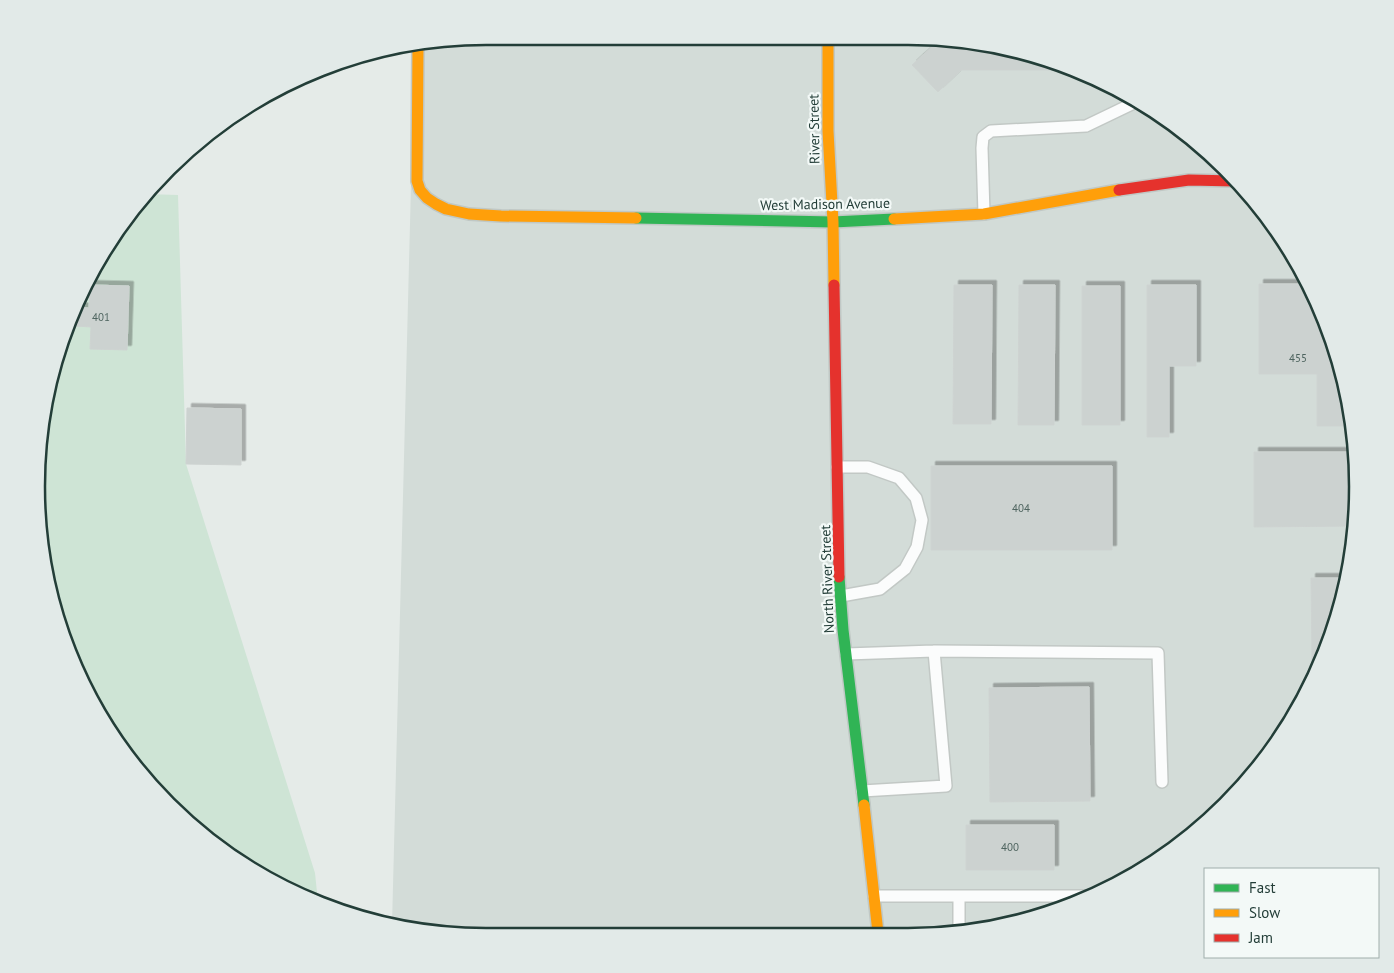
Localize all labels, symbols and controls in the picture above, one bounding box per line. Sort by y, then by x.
street label: River Street [804,94,824,164]
street label: West Madison Avenue [760,194,890,214]
house number: 401 [92,310,110,324]
house number: 455 [1289,351,1307,365]
house number: 404 [1012,501,1030,515]
street label: North River Street [816,524,838,633]
house number: 400 [1001,840,1019,854]
legend [1204,868,1379,958]
text: Fast [1249,878,1276,897]
text: Slow [1249,903,1280,922]
text: Jam [1248,928,1273,947]

